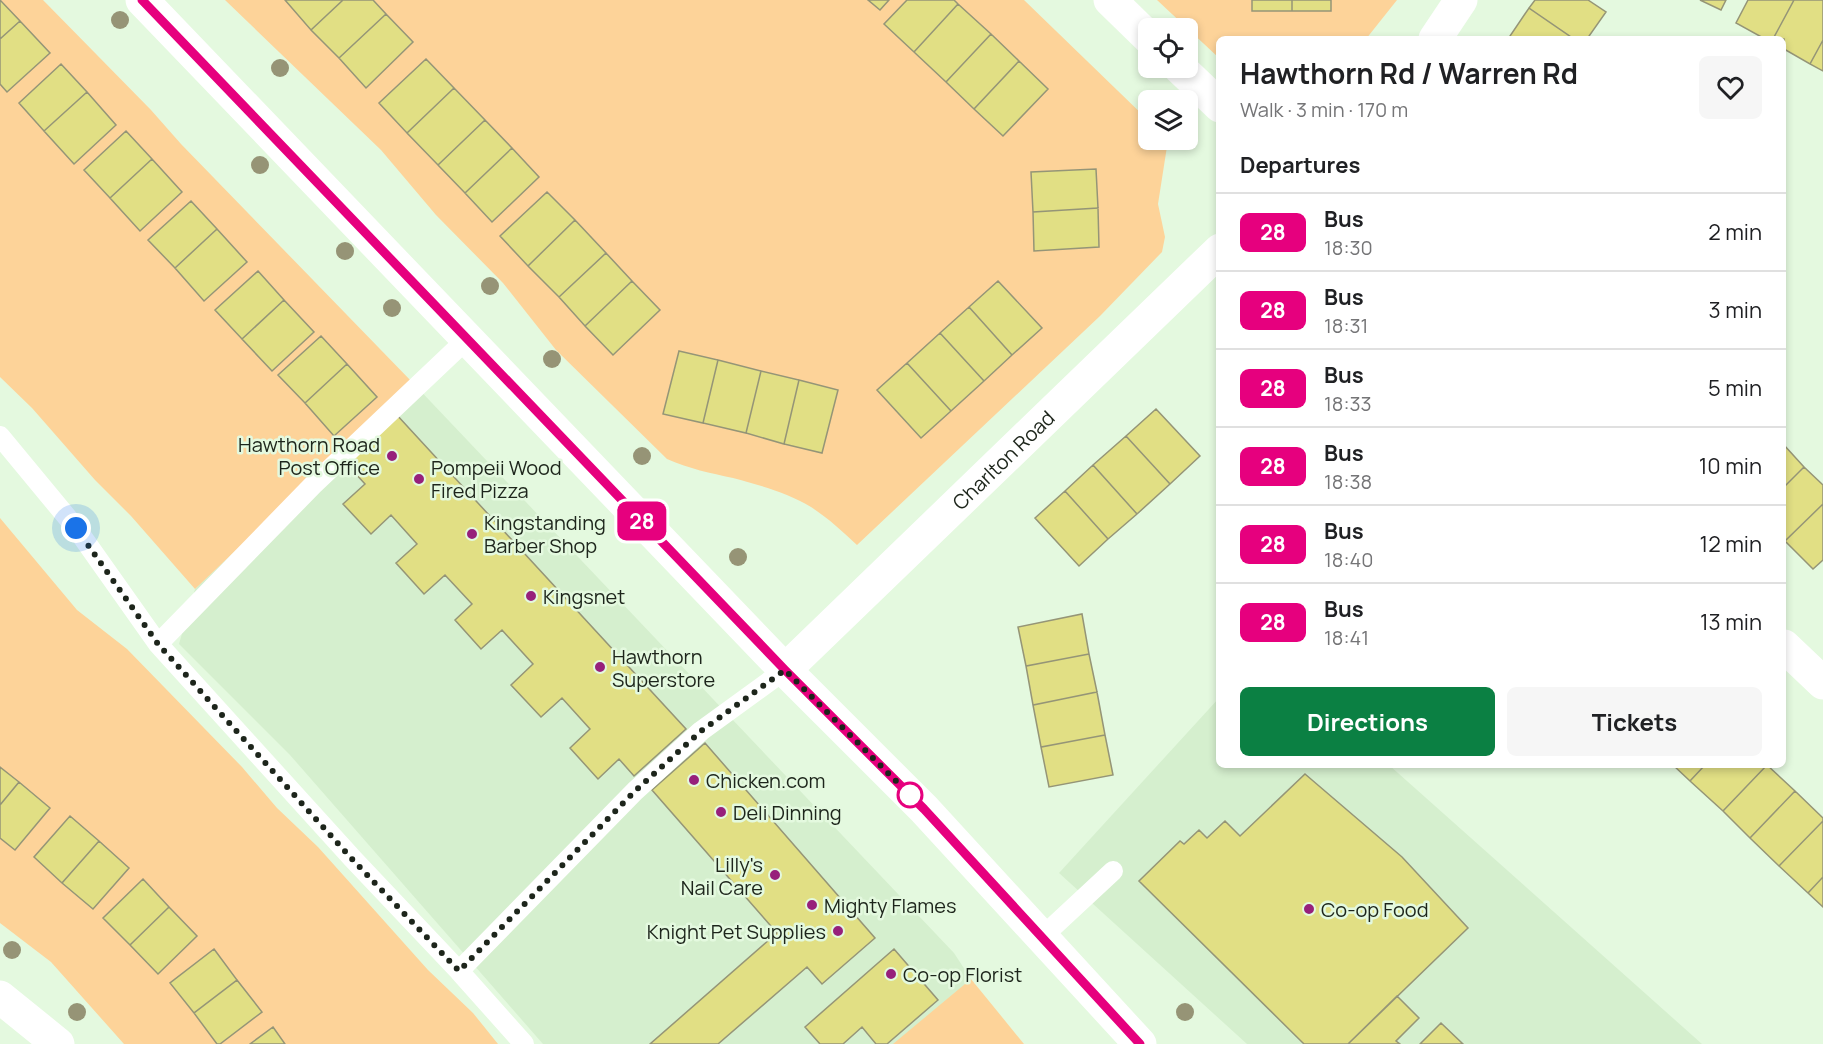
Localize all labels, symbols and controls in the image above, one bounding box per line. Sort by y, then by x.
map controls [1138,18,1198,150]
button: locate [1138,18,1198,78]
text: Hawthorn Rd / Warren Rd [1240,54,1578,92]
button: heart [1699,56,1762,119]
button: layers [1138,90,1198,150]
text: Walk · 3 min · 170 m [1240,96,1408,123]
text: Departures [1240,150,1360,180]
text: Bus [1324,204,1364,234]
text: 2 min [1708,217,1762,247]
text: 28 [1260,218,1286,246]
text: 18:30 [1324,234,1373,261]
text: Bus [1324,282,1364,312]
text: 3 min [1709,295,1762,325]
text: 28 [1260,296,1286,324]
text: 18:31 [1324,312,1368,339]
text: Bus [1324,360,1364,390]
text: 5 min [1708,373,1762,403]
text: 28 [1260,374,1286,402]
text: 18:33 [1324,390,1372,417]
street label: Charlton Road [946,404,1060,515]
place label: Hawthorn Road Post Office [238,431,380,481]
text: Bus [1324,438,1364,468]
marker: Hawthorn Road Post Office [385,449,399,463]
text: 10 min [1699,451,1762,481]
text: 28 [1260,452,1286,480]
place label: Pompeii Wood Fired Pizza [431,454,562,504]
text: 18:38 [1324,468,1372,495]
marker: Pompeii Wood Fired Pizza [412,472,426,486]
line badge: 28 [615,502,669,540]
text: 28 [629,507,655,535]
place label: Kingstanding Barber Shop [484,509,606,559]
your location [61,513,91,543]
text: Bus [1324,516,1364,546]
marker: Kingstanding Barber Shop [465,527,479,541]
text: 12 min [1700,529,1762,559]
text: 28 [1260,530,1286,558]
text: 18:40 [1324,546,1373,573]
place label: Kingsnet [543,583,625,610]
marker: Kingsnet [524,589,538,603]
text: Bus [1324,594,1364,624]
text: 13 min [1700,607,1762,637]
text: 28 [1260,608,1286,636]
text: 18:41 [1324,624,1369,651]
place label: Hawthorn Superstore [612,643,715,693]
marker: Hawthorn Superstore [593,660,607,674]
button: Directions [1240,687,1495,756]
button: Tickets [1507,687,1762,756]
place label: Chicken.com [706,767,826,794]
marker: Chicken.com [687,773,701,787]
unlabelled marker [897,782,923,808]
place label: Deli Dinning [733,799,842,826]
marker: Deli Dinning [714,805,728,819]
place label: Lilly's Nail Care [681,851,763,901]
marker: Lilly's Nail Care [768,868,782,882]
place label: Mighty Flames [824,892,956,919]
place label: Co-op Food [1321,896,1429,923]
marker: Mighty Flames [805,898,819,912]
marker: Co-op Food [1302,902,1316,916]
place label: Knight Pet Supplies [647,918,826,945]
marker: Knight Pet Supplies [831,924,845,938]
place label: Co-op Florist [903,961,1022,988]
marker: Co-op Florist [884,967,898,981]

